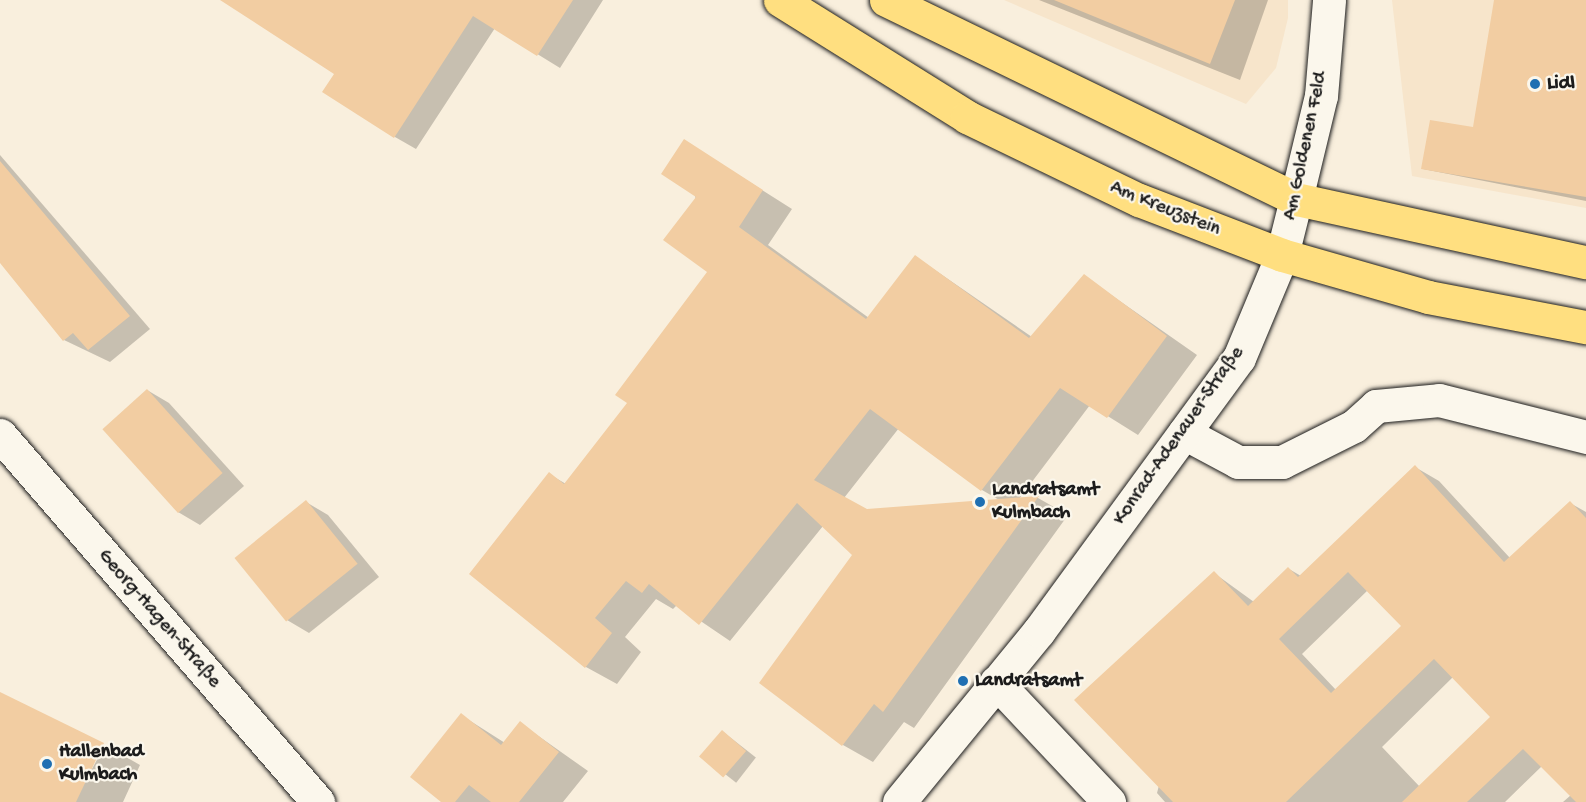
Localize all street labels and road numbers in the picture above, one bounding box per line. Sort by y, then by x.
street label: Am Goldenen Feld [1279,70,1333,222]
street label: Am Kreuzstein [1106,176,1224,242]
street label: Konrad-Adenauer-Straße [1108,342,1250,530]
street label: Georg-Hagen-Straße [92,545,226,693]

